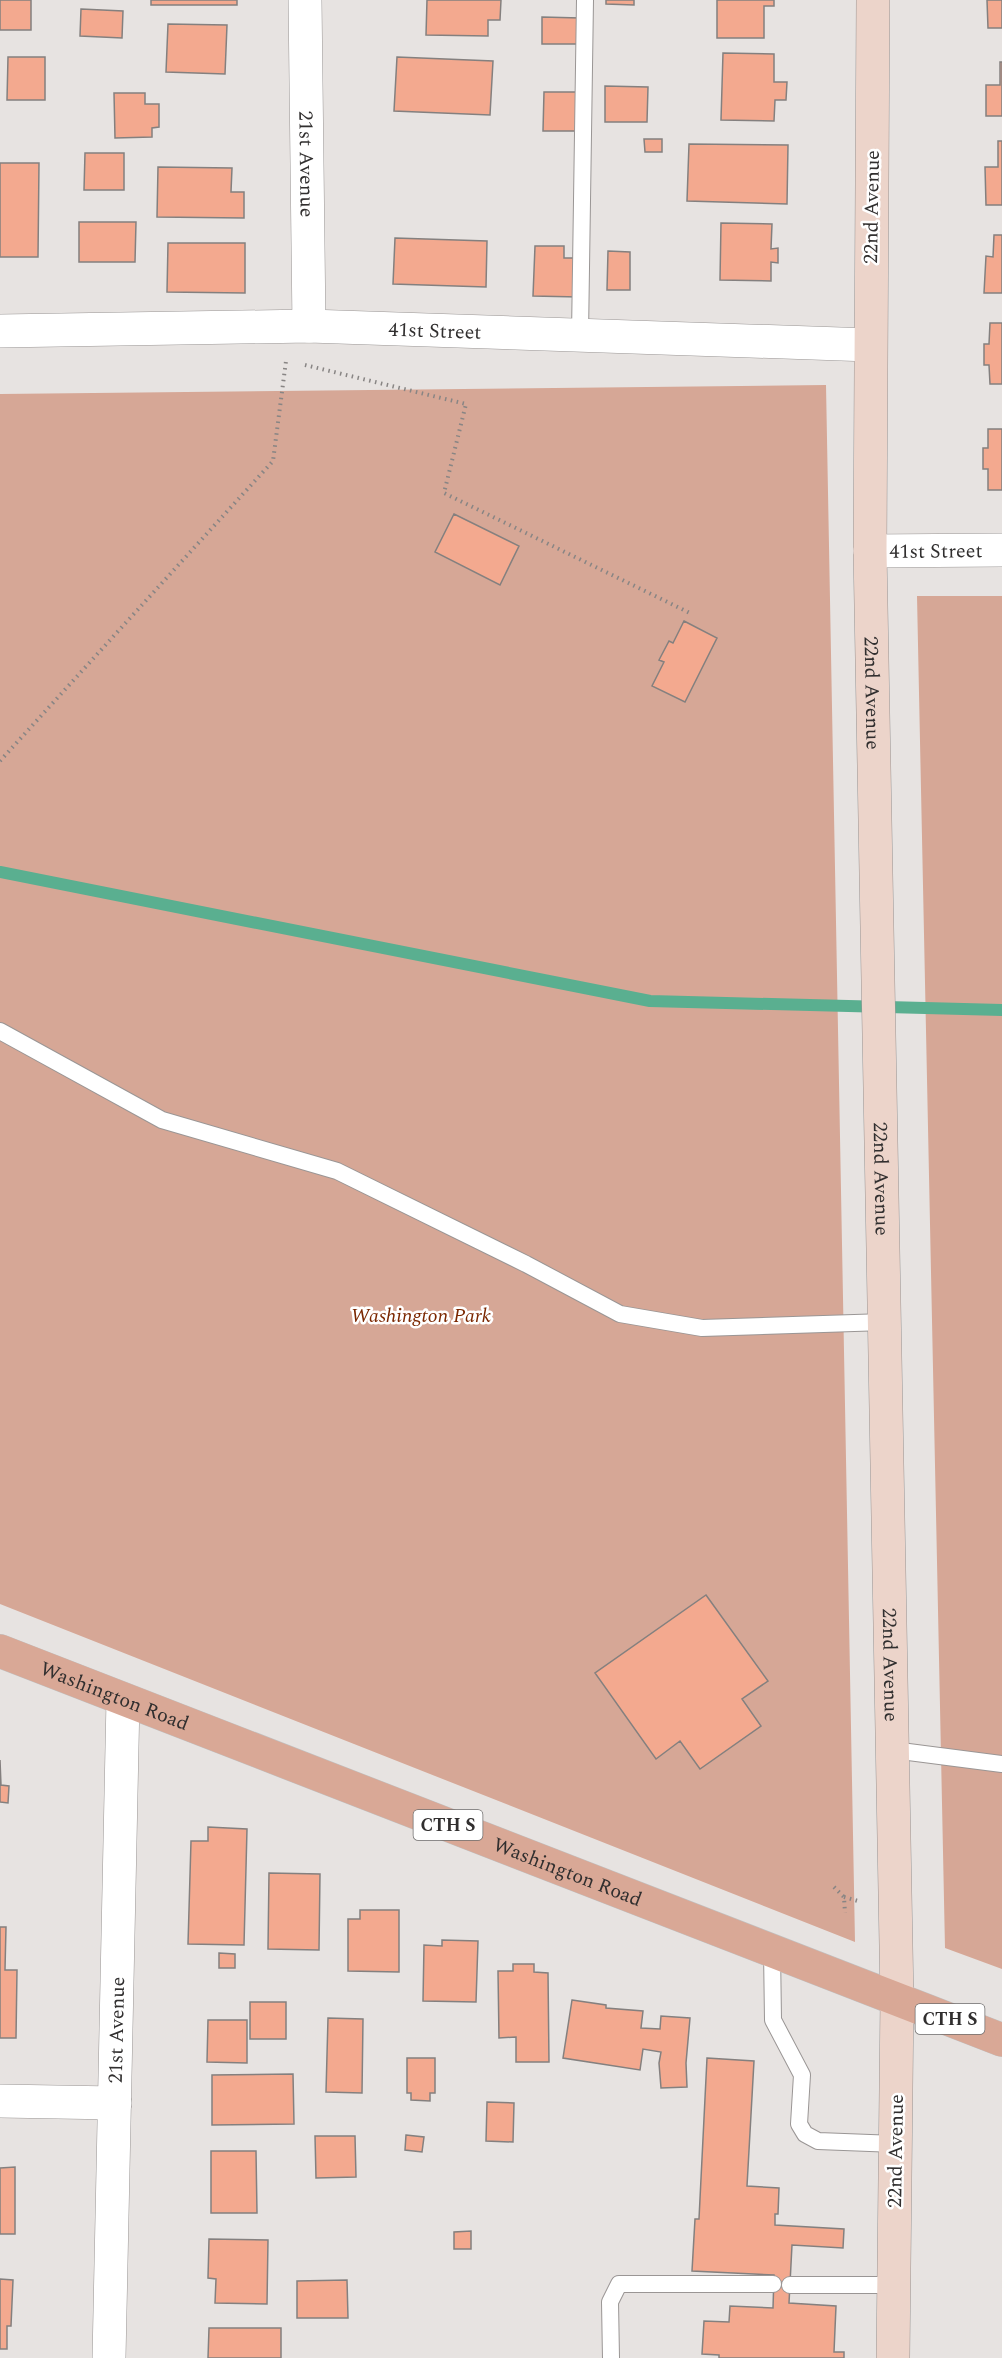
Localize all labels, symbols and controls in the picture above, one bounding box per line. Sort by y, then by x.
street label: 21st Avenue [290,111,322,217]
street label: 22nd Avenue [856,150,888,264]
street label: 41st Street [388,315,482,348]
street label: 41st Street [889,536,983,567]
street label: 22nd Avenue [856,636,888,750]
street label: 22nd Avenue [865,1122,897,1236]
park label: Washington Park [351,1301,492,1331]
street label: 22nd Avenue [874,1608,906,1722]
street label: Washington Road [35,1654,193,1739]
road number: CTH S [414,1810,482,1840]
street label: Washington Road [488,1830,646,1915]
street label: 21st Avenue [101,1976,133,2084]
road number: CTH S [916,2004,984,2034]
street label: 22nd Avenue [880,2094,912,2208]

